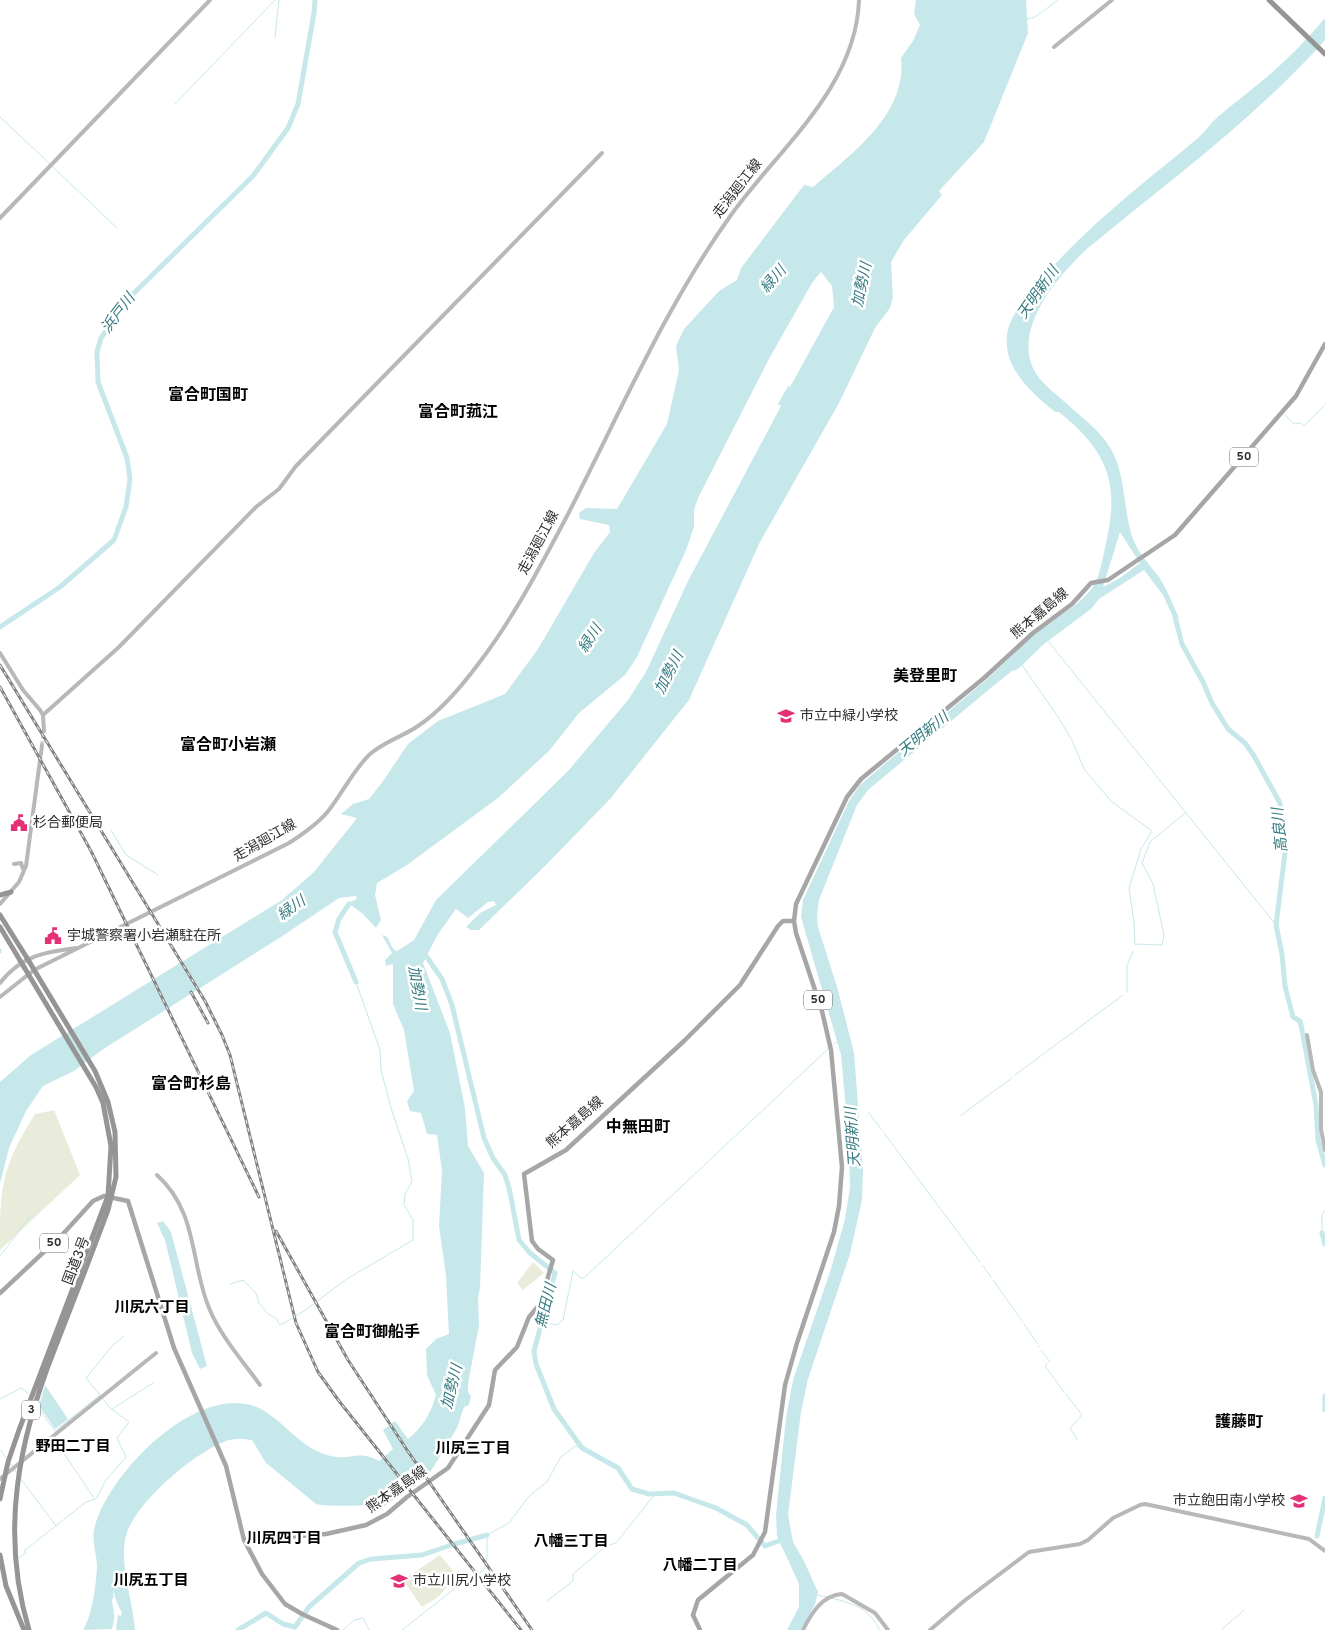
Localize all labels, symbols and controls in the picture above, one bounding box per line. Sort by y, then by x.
street label: 走潟廻江線 [710,156,766,222]
water label: 加勢川 [849,259,877,309]
water label: 緑川 [757,261,792,298]
water label: 天明新川 [1014,261,1065,323]
water label: 浜戸川 [98,289,141,338]
district label: 富合町国町 [168,386,248,406]
district label: 富合町菰江 [418,403,498,423]
road number: 50 [1230,448,1258,467]
street label: 走潟廻江線 [515,508,563,578]
street label: 熊本嘉島線 [1007,584,1072,643]
water label: 緑川 [575,620,608,657]
water label: 加勢川 [651,647,690,697]
district label: 美登里町 [893,667,957,687]
school or university icon: 市立中緑小学校 [776,706,796,726]
water label: 天明新川 [895,707,955,761]
place label: 市立中緑小学校 [800,708,898,725]
district label: 富合町小岩瀬 [180,736,276,756]
water label: 高良川 [1269,805,1293,853]
public building icon: 杉合郵便局 [9,813,29,833]
place label: 杉合郵便局 [33,815,103,832]
street label: 走潟廻江線 [230,816,300,866]
water label: 緑川 [274,891,311,925]
public building icon: 宇城警察署小岩瀬駐在所 [43,926,63,946]
place label: 宇城警察署小岩瀬駐在所 [67,928,221,945]
water label: 加勢川 [403,964,430,1014]
road number: 50 [804,990,832,1010]
district label: 富合町杉島 [151,1075,231,1095]
street label: 熊本嘉島線 [542,1093,607,1152]
water label: 天明新川 [842,1104,866,1168]
district label: 中無田町 [606,1118,670,1138]
road number: 50 [40,1234,68,1252]
street label: 国道3号 [60,1234,94,1288]
water label: 無田川 [532,1280,562,1330]
district label: 川尻六丁目 [114,1299,190,1318]
district label: 富合町御船手 [324,1323,420,1343]
water label: 加勢川 [438,1361,468,1411]
road number: 3 [22,1400,40,1420]
district label: 護藤町 [1215,1413,1263,1433]
district label: 野田二丁目 [35,1438,111,1457]
district label: 川尻三丁目 [435,1440,511,1459]
street label: 熊本嘉島線 [363,1462,431,1517]
school or university icon: 市立飽田南小学校 [1289,1491,1309,1511]
place label: 市立飽田南小学校 [1173,1492,1285,1510]
district label: 川尻四丁目 [246,1530,322,1549]
district label: 八幡三丁目 [533,1533,609,1552]
district label: 八幡二丁目 [662,1557,738,1576]
school or university icon: 市立川尻小学校 [389,1571,409,1591]
district label: 川尻五丁目 [113,1572,189,1591]
place label: 市立川尻小学校 [413,1573,511,1590]

